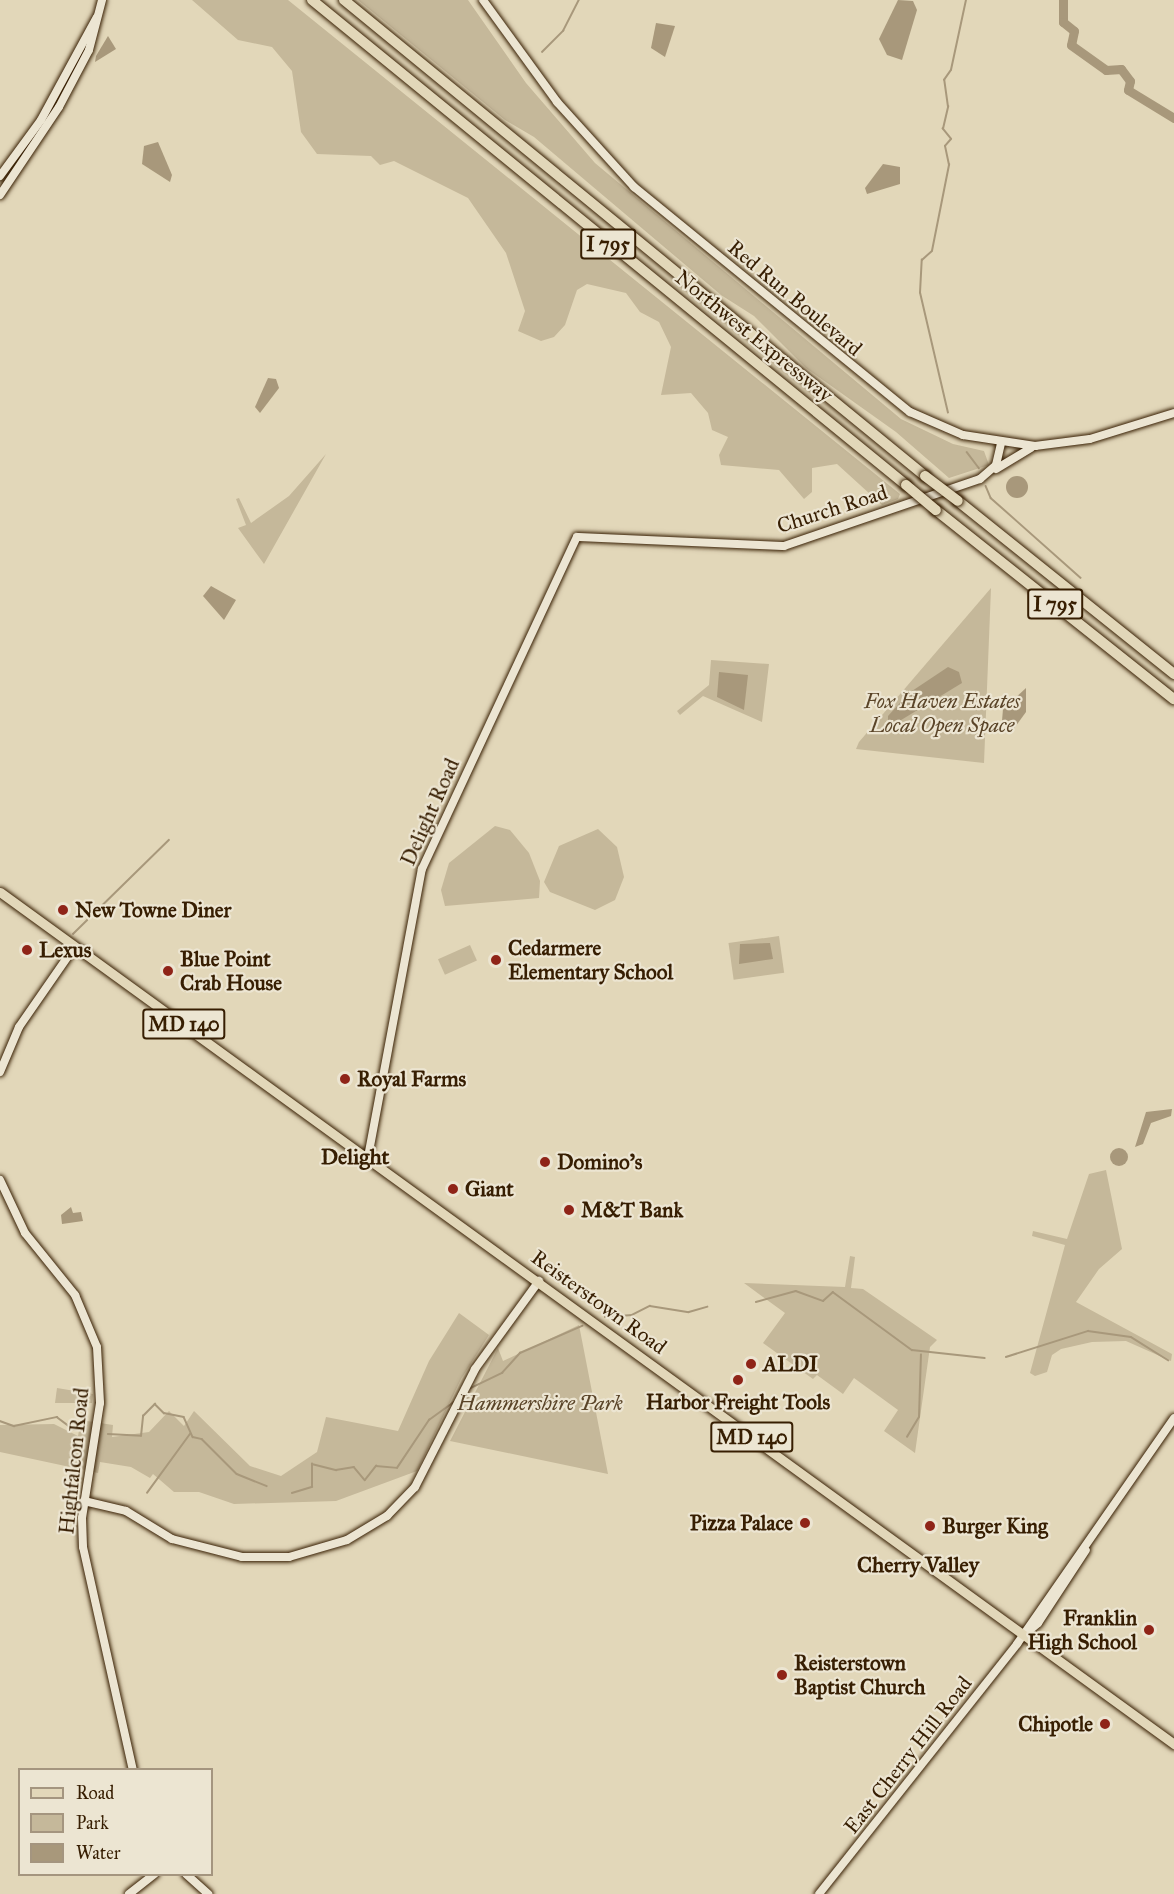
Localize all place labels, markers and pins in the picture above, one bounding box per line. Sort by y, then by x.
place label: New Towne Diner [75,897,231,923]
marker: New Towne Diner [56,903,70,917]
place label: Cedarmere Elementary School [508,935,673,985]
place label: Lexus [39,937,91,963]
marker: Lexus [20,943,34,957]
place label: Blue Point Crab House [180,946,282,996]
marker: Cedarmere Elementary School [489,953,503,967]
marker: Blue Point Crab House [161,964,175,978]
place label: Royal Farms [357,1066,466,1092]
marker: Royal Farms [338,1072,352,1086]
place label: Domino's [557,1149,642,1175]
marker: Domino's [538,1155,552,1169]
place label: Giant [465,1176,514,1202]
marker: Giant [446,1182,460,1196]
place label: M&T Bank [581,1197,683,1223]
marker: M&T Bank [562,1203,576,1217]
place label: ALDI [763,1351,818,1377]
marker: ALDI [744,1357,758,1371]
marker: Harbor Freight Tools [731,1373,745,1387]
place label: Harbor Freight Tools [646,1389,830,1415]
place label: Pizza Palace [690,1510,793,1536]
place label: Burger King [942,1513,1048,1539]
marker: Pizza Palace [798,1516,812,1530]
marker: Burger King [923,1519,937,1533]
place label: Franklin High School [1027,1605,1137,1655]
marker: Franklin High School [1142,1623,1156,1637]
place label: Reisterstown Baptist Church [794,1650,925,1700]
marker: Reisterstown Baptist Church [775,1668,789,1682]
place label: Chipotle [1018,1711,1093,1737]
marker: Chipotle [1098,1717,1112,1731]

